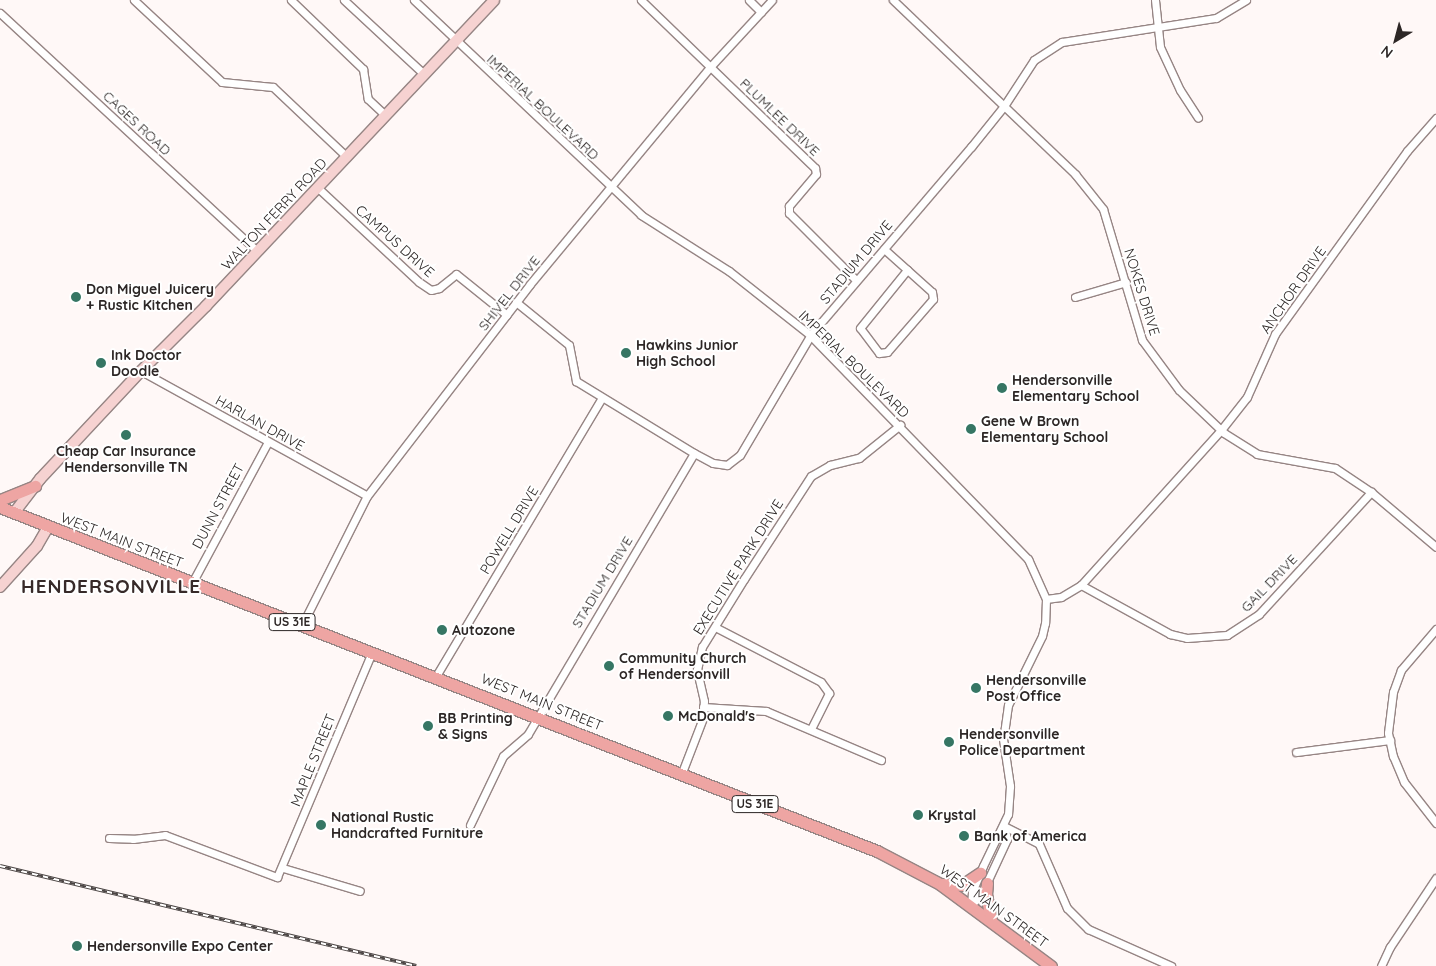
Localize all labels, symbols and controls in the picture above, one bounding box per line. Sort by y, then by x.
north arrow [1371,15,1421,65]
text: N [1377,42,1397,62]
street label: IMPERIAL BOULEVARD [483,51,603,163]
street label: PLUMLEE DRIVE [737,75,823,159]
street label: CAGES ROAD [100,87,174,159]
street label: WALTON FERRY ROAD [218,155,330,273]
street label: CAMPUS DRIVE [352,201,438,281]
street label: STADIUM DRIVE [816,217,896,307]
street label: ANCHOR DRIVE [1257,243,1329,337]
street label: NOKES DRIVE [1121,246,1163,338]
street label: SHIVEL DRIVE [475,252,543,334]
place label: Don Miguel Juicery + Rustic Kitchen [86,281,214,314]
marker: Don Miguel Juicery + Rustic Kitchen [70,291,82,303]
street label: IMPERIAL BOULEVARD [795,307,913,421]
place label: Hawkins Junior High School [636,337,738,370]
place label: Ink Doctor Doodle [111,347,182,380]
marker: Hawkins Junior High School [620,347,632,359]
marker: Ink Doctor Doodle [95,357,107,369]
place label: Hendersonville Elementary School [1012,372,1139,404]
marker: Hendersonville Elementary School [996,382,1008,394]
street label: HARLAN DRIVE [213,392,307,454]
place label: Gene W Brown Elementary School [981,413,1108,446]
marker: Gene W Brown Elementary School [965,423,977,435]
marker: Cheap Car Insurance Hendersonville TN [120,429,132,441]
place label: Cheap Car Insurance Hendersonville TN [56,443,196,476]
street label: DUNN STREET [188,460,248,552]
street label: POWELL DRIVE [476,483,542,577]
street label: EXECUTIVE PARK DRIVE [689,496,787,638]
street label: WEST MAIN STREET [58,509,186,571]
street label: STADIUM DRIVE [568,533,636,631]
street label: GAIL DRIVE [1237,551,1301,615]
district label: HENDERSONVILLE [19,576,203,598]
road number: US 31E [268,612,316,632]
place label: Autozone [452,622,515,638]
marker: Autozone [436,624,448,636]
place label: Community Church of Hendersonvill [619,650,747,682]
marker: Community Church of Hendersonvill [603,660,615,672]
street label: WEST MAIN STREET [479,670,605,734]
place label: Hendersonville Post Office [986,672,1086,704]
marker: Hendersonville Post Office [970,682,982,694]
place label: McDonald's [678,708,755,724]
place label: BB Printing & Signs [438,710,513,742]
marker: McDonald's [662,710,674,722]
street label: MAPLE STREET [287,711,339,809]
marker: BB Printing & Signs [422,720,434,732]
place label: Hendersonville Police Department [959,726,1086,759]
marker: Hendersonville Police Department [943,736,955,748]
road number: US 31E [731,794,779,814]
place label: Krystal [928,807,976,823]
place label: National Rustic Handcrafted Furniture [331,809,483,842]
marker: Krystal [912,809,924,821]
marker: National Rustic Handcrafted Furniture [315,819,327,831]
place label: Bank of America [974,828,1087,844]
marker: Bank of America [958,830,970,842]
street label: WEST MAIN STREET [937,861,1051,951]
place label: Hendersonville Expo Center [87,938,273,954]
marker: Hendersonville Expo Center [71,940,83,952]

